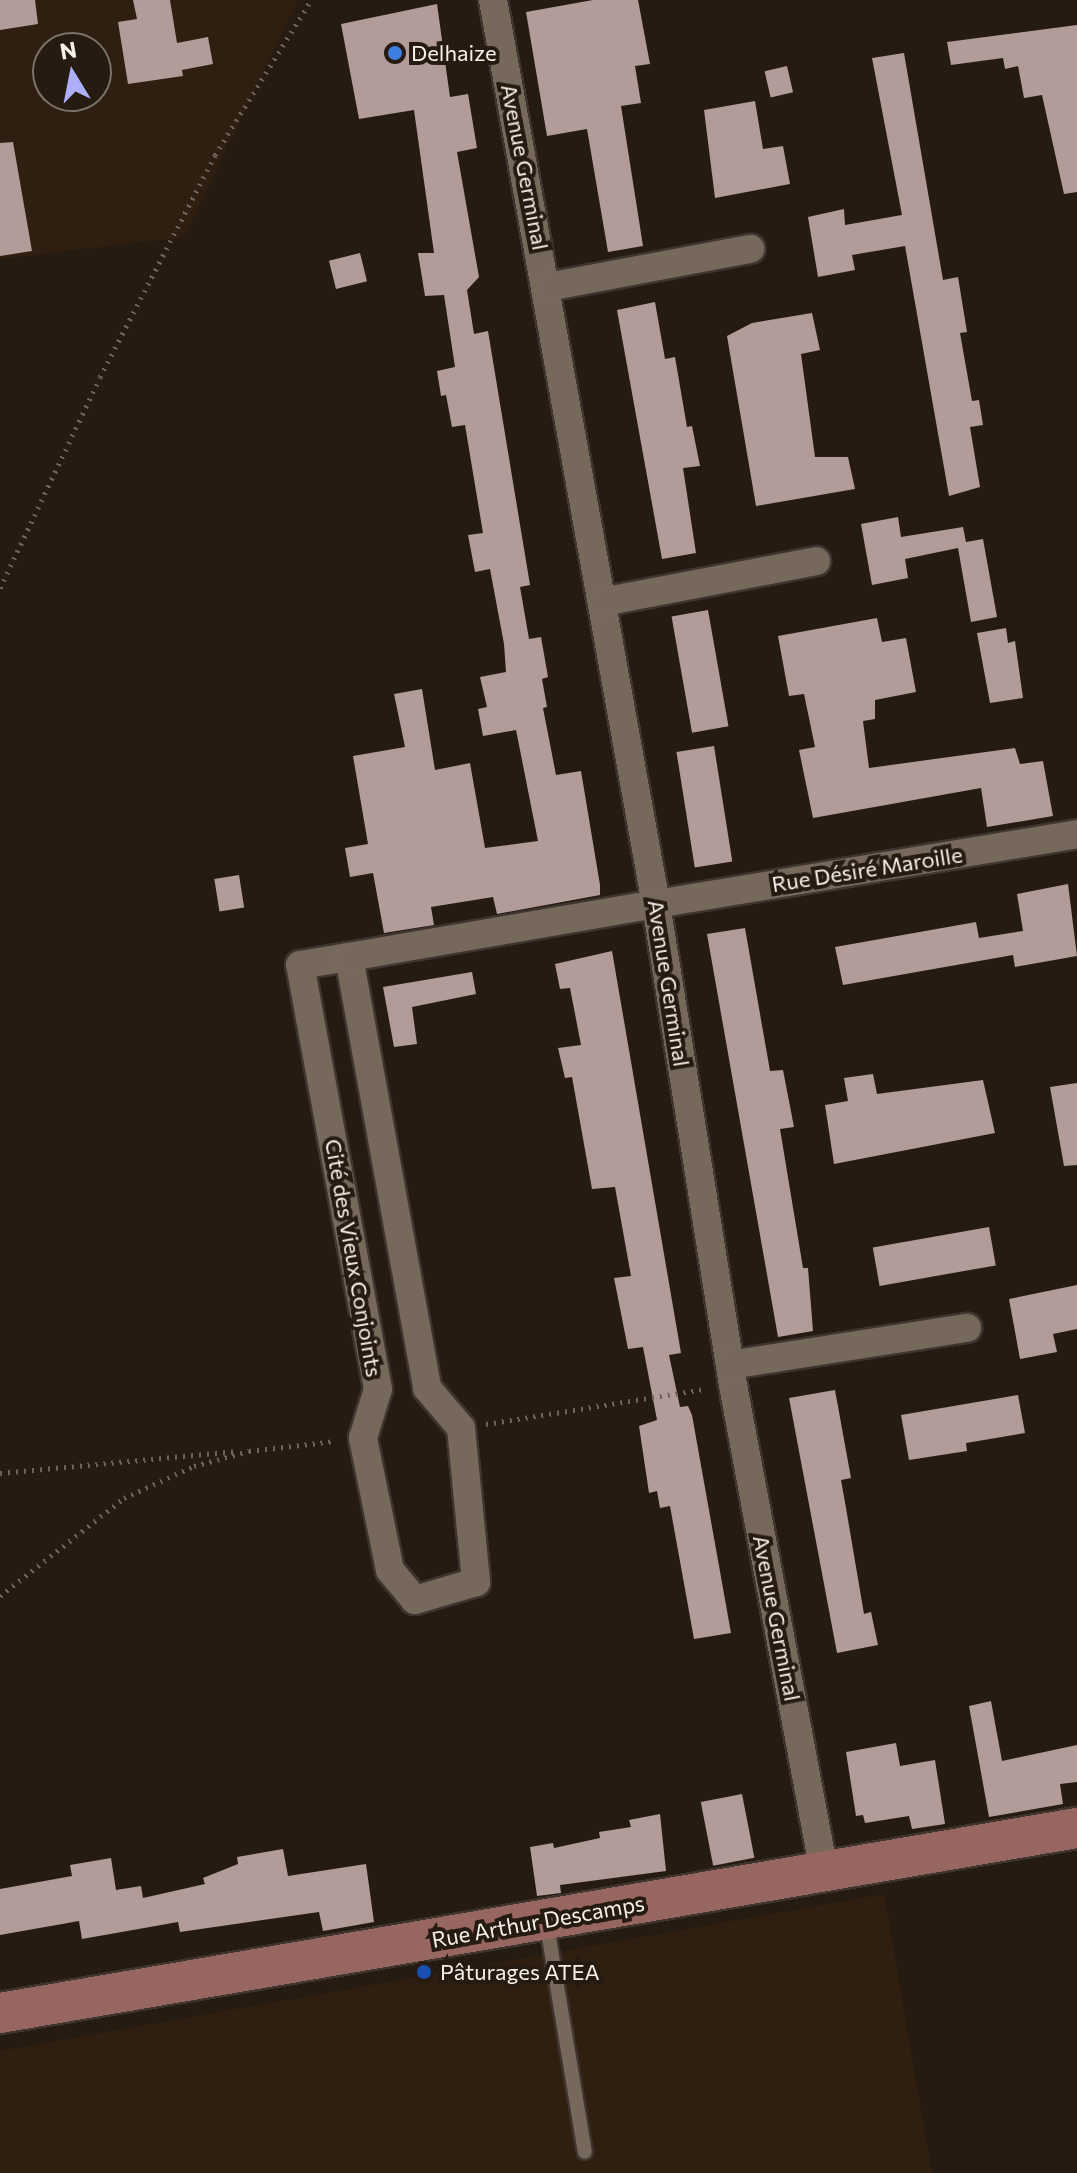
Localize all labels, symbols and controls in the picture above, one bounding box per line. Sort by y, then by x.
north arrow [32,32,112,112]
text: N [58,35,79,65]
place label: Delhaize [411,40,497,66]
marker: Delhaize [386,44,404,62]
street label: Avenue Germinal [496,82,554,252]
street label: Rue Désiré Maroille [770,841,964,897]
street label: Avenue Germinal [643,898,695,1068]
street label: Cité des Vieux Conjoints [320,1137,388,1379]
street label: Avenue Germinal [748,1533,806,1703]
street label: Rue Arthur Descamps [429,1889,647,1953]
place label: Pâturages ATEA [440,1959,600,1985]
marker: Pâturages ATEA [415,1963,433,1981]

